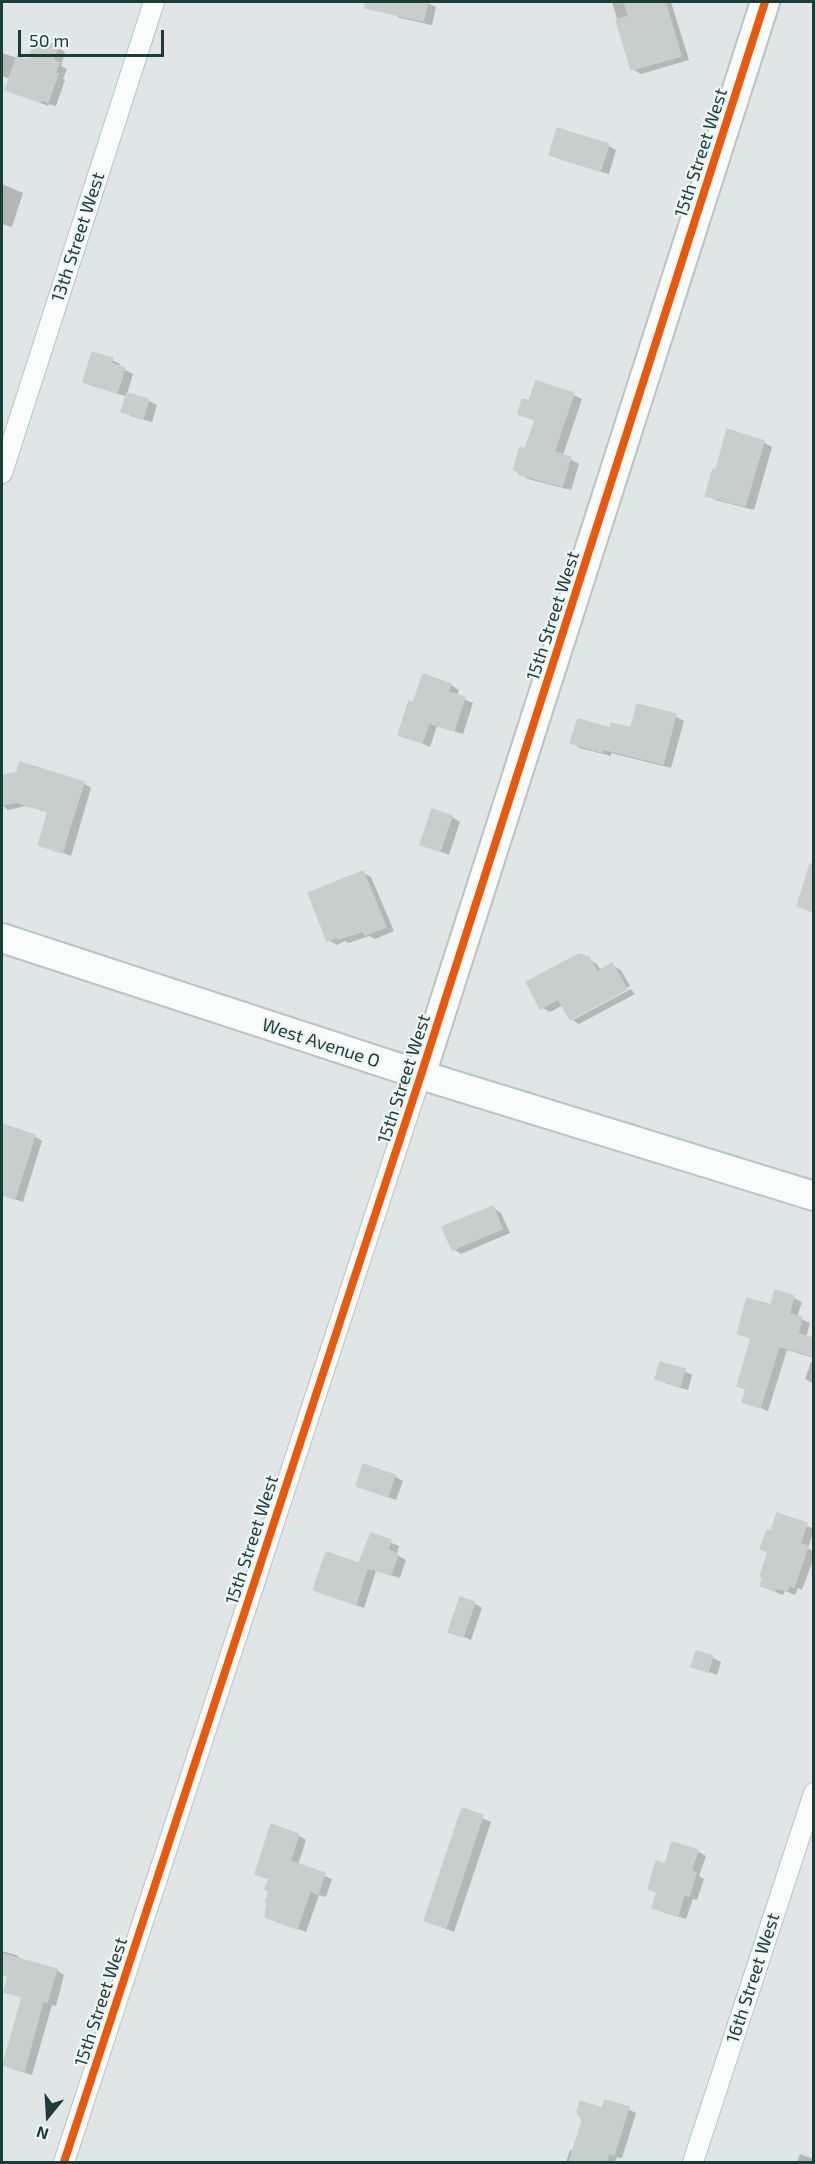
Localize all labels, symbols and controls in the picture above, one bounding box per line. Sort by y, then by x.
scale bar [21,18,166,56]
text: 50 m [29,29,69,51]
street label: 15th Street West [670,86,732,220]
street label: 13th Street West [47,169,109,305]
street label: 15th Street West [522,549,584,683]
street label: 15th Street West [373,1012,435,1146]
street label: West Avenue O [259,1014,383,1072]
street label: 15th Street West [221,1473,283,1607]
street label: 16th Street West [722,1910,784,2046]
street label: 15th Street West [70,1935,132,2069]
north arrow [18,2086,78,2146]
text: N [34,2123,51,2144]

